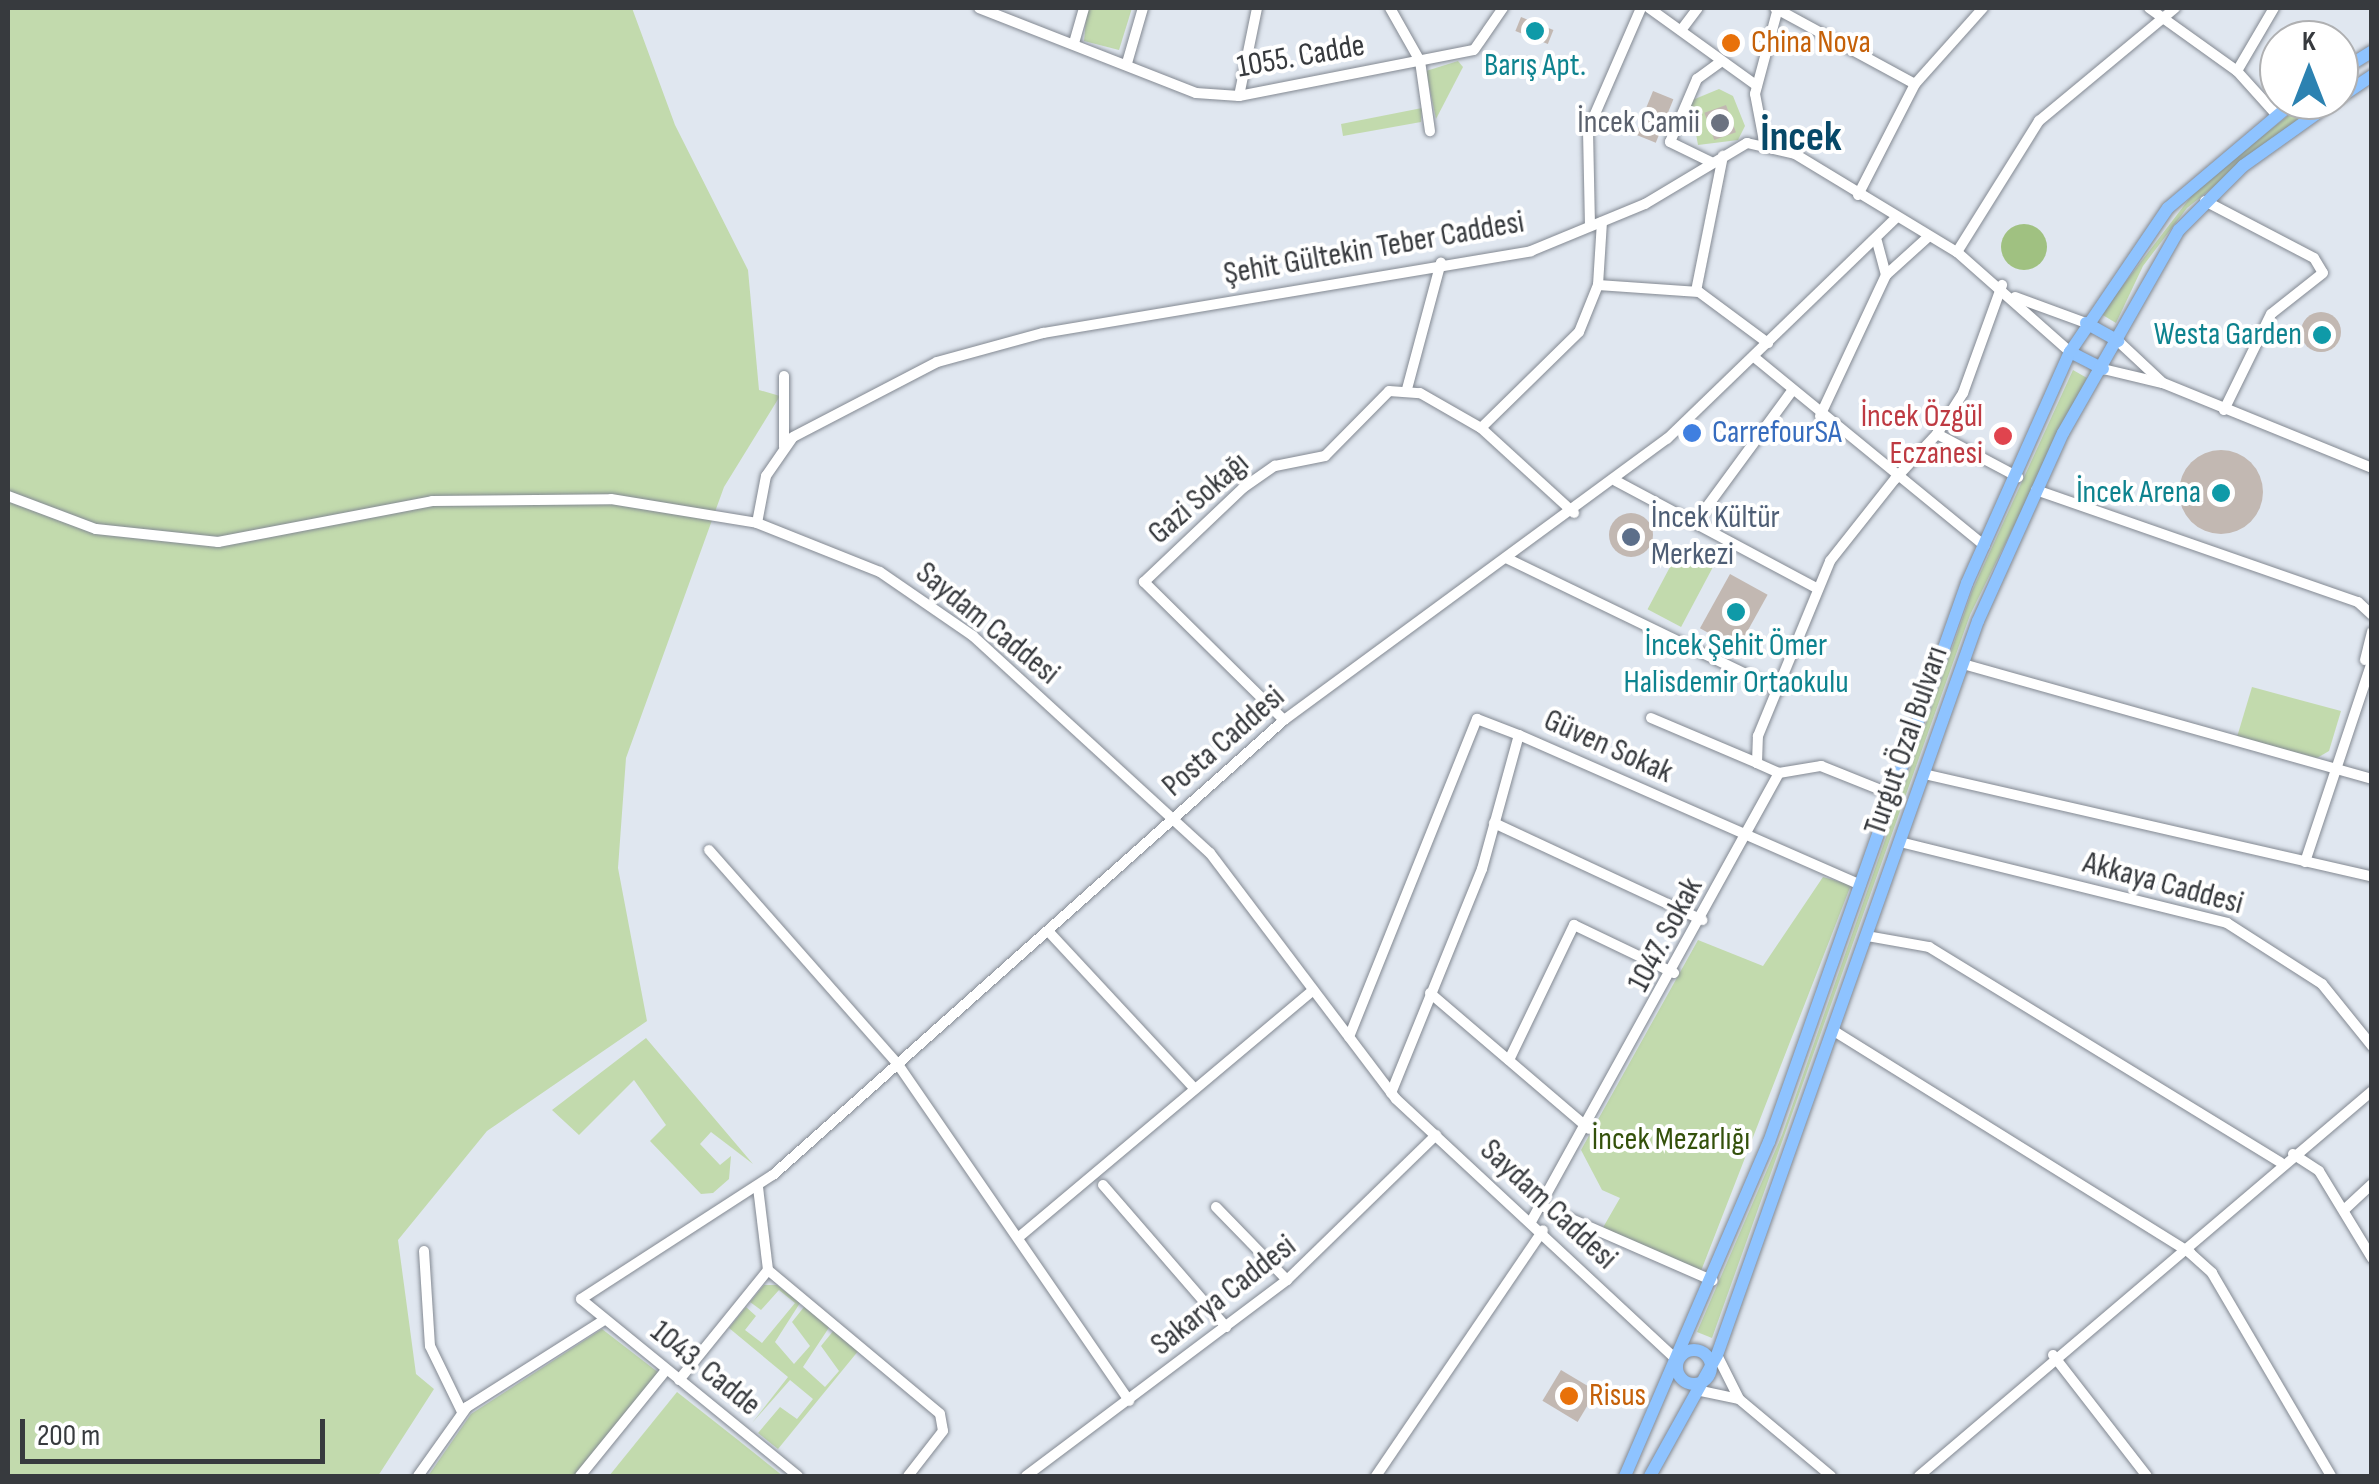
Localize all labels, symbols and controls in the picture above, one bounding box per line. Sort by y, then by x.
marker: Barış Apt. [1524,20,1546,42]
north arrow [2259,20,2359,120]
place label: China Nova [1751,24,1871,62]
text: K [2302,25,2316,58]
street label: 1055. Cadde [1234,27,1368,87]
marker: China Nova [1720,32,1742,54]
place label: Barış Apt. [1484,47,1586,85]
place label: İncek Camii [1577,104,1700,142]
marker: İncek Camii [1709,112,1731,134]
district label: İncek [1760,113,1842,163]
street label: Şehit Gültekin Teber Caddesi [1221,204,1527,294]
place label: Westa Garden [2154,316,2302,354]
marker: Westa Garden [2311,324,2333,346]
place label: İncek Özgül Eczanesi [1861,399,1983,474]
place label: CarrefourSA [1712,414,1842,452]
marker: CarrefourSA [1681,422,1703,444]
marker: İncek Özgül Eczanesi [1992,425,2014,447]
street label: Gazi Sokağı [1141,445,1257,553]
place label: İncek Arena [2076,474,2201,512]
marker: İncek Arena [2210,482,2232,504]
place label: İncek Kültür Merkezi [1651,500,1780,575]
marker: İncek Kültür Merkezi [1620,526,1642,548]
street label: Saydam Caddesi [908,554,1066,694]
marker: İncek Şehit Ömer Halisdemir Ortaokulu [1725,601,1747,623]
place label: İncek Şehit Ömer Halisdemir Ortaokulu [1623,628,1849,703]
street label: Turgut Özal Bulvarı [1857,642,1957,840]
street label: Posta Caddesi [1155,678,1293,806]
street label: Güven Sokak [1538,702,1678,792]
street label: Akkaya Caddesi [2079,844,2247,924]
street label: 1047. Sokak [1620,871,1712,999]
park label: İncek Mezarlığı [1592,1121,1750,1159]
street label: Saydam Caddesi [1471,1132,1625,1278]
street label: Sakarya Caddesi [1144,1227,1304,1365]
street label: 1043. Cadde [642,1313,768,1425]
place label: Risus [1589,1377,1646,1415]
marker: Risus [1558,1385,1580,1407]
scale bar [25,1399,330,1461]
text: 200 m [37,1418,100,1454]

